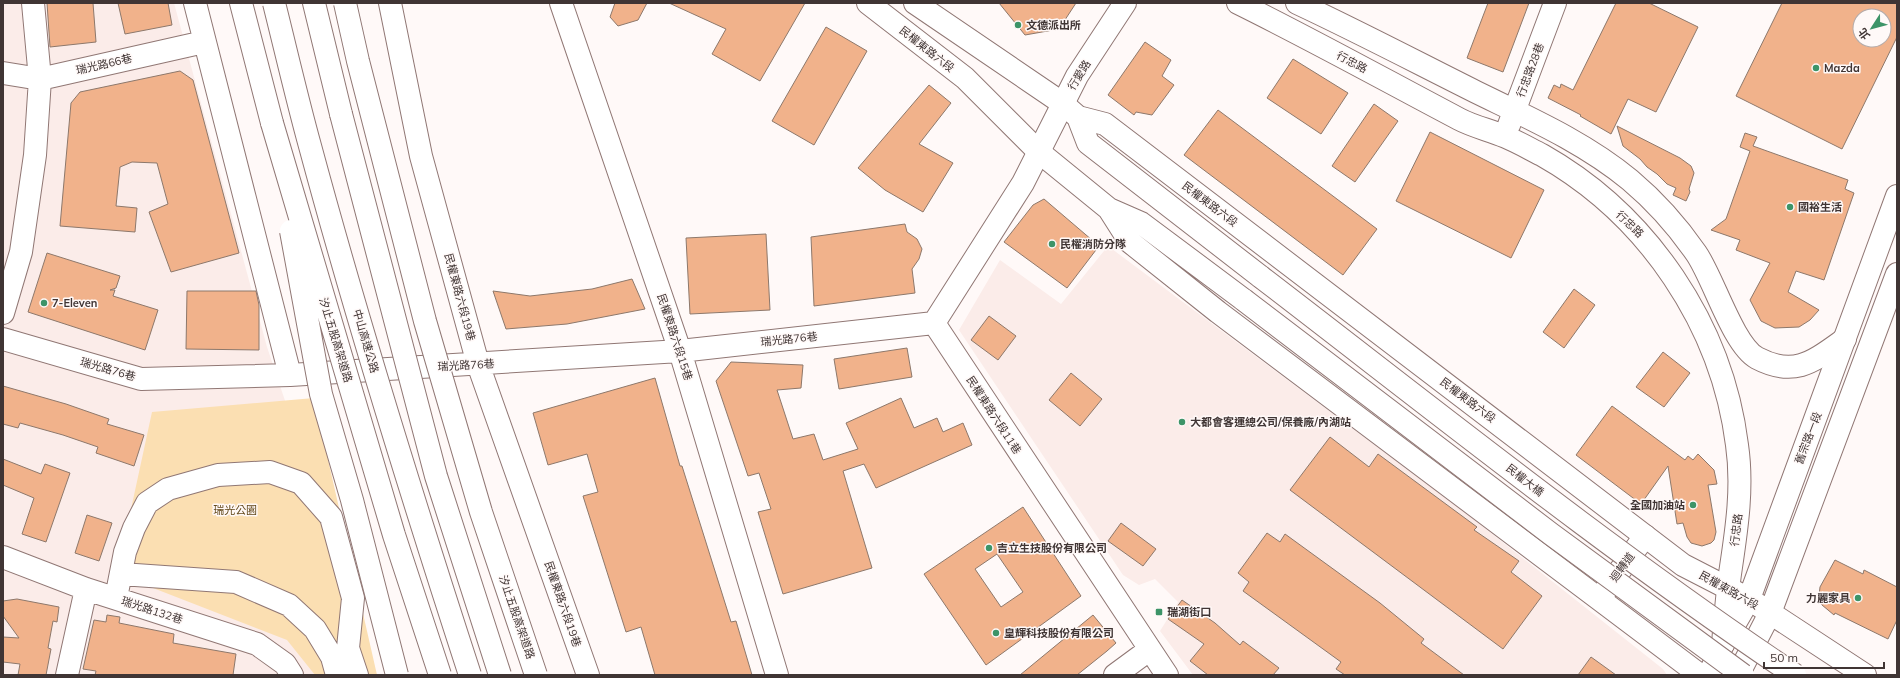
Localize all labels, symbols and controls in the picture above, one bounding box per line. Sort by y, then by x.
north arrow [1852,8,1892,48]
place label: 文德派出所 [1026,18,1081,32]
marker: 文德派出所 [1013,20,1023,30]
street label: 民權東路六段 [897,23,957,75]
text: 北 [1855,25,1873,42]
street label: 行忠路28巷 [1513,41,1547,99]
street label: 行忠路 [1334,48,1370,76]
street label: 瑞光路66巷 [75,51,133,77]
street label: 行愛路 [1064,57,1094,93]
place label: Mazda [1824,61,1860,75]
marker: Mazda [1811,63,1821,73]
street label: 民權東路六段 [1179,179,1241,229]
place label: 國裕生活 [1798,200,1842,214]
marker: 國裕生活 [1785,202,1795,212]
street label: 行忠路 [1613,208,1647,240]
place label: 民權消防分隊 [1060,237,1126,251]
marker: 民權消防分隊 [1047,239,1057,249]
street label: 民權東路六段19巷 [442,252,478,342]
street label: 民權東路六段15巷 [654,292,696,382]
place label: 7-Eleven [52,296,97,310]
street label: 汐止五股高架道路 [316,296,356,384]
marker: 7-Eleven [39,298,49,308]
street label: 中山高速公路 [350,307,382,375]
street label: 瑞光路76巷 [760,329,818,349]
street label: 瑞光路76巷 [79,354,137,384]
street label: 瑞光路76巷 [437,357,495,373]
street label: 民權東路六段11巷 [964,373,1024,457]
street label: 民權東路六段 [1437,375,1499,425]
street label: 舊宗路一段 [1792,410,1824,466]
place label: 大都會客運總公司/保養廠/內湖站 [1190,415,1351,429]
marker: 大都會客運總公司/保養廠/內湖站 [1177,417,1187,427]
street label: 民權大橋 [1503,461,1547,499]
place label: 全國加油站 [1630,498,1685,512]
marker: 全國加油站 [1688,500,1698,510]
park label: 瑞光公園 [213,503,257,517]
street label: 行忠路 [1727,513,1745,547]
place label: 吉立生技股份有限公司 [997,541,1107,555]
marker: 吉立生技股份有限公司 [984,543,994,553]
street label: 迴轉道 [1607,550,1637,584]
street label: 民權東路六段19巷 [542,559,584,649]
street label: 民權東路六段 [1697,568,1761,612]
street label: 汐止五股高架道路 [496,573,538,661]
place label: 力麗家具 [1806,591,1851,605]
street label: 瑞光路132巷 [119,593,185,627]
marker: 力麗家具 [1853,593,1863,603]
place label: 瑞湖街口 [1167,605,1211,619]
marker: 瑞湖街口 [1154,607,1164,617]
place label: 皇輝科技股份有限公司 [1004,626,1114,640]
marker: 皇輝科技股份有限公司 [991,628,1001,638]
scale bar [1764,644,1884,670]
text: 50 m [1770,650,1798,665]

